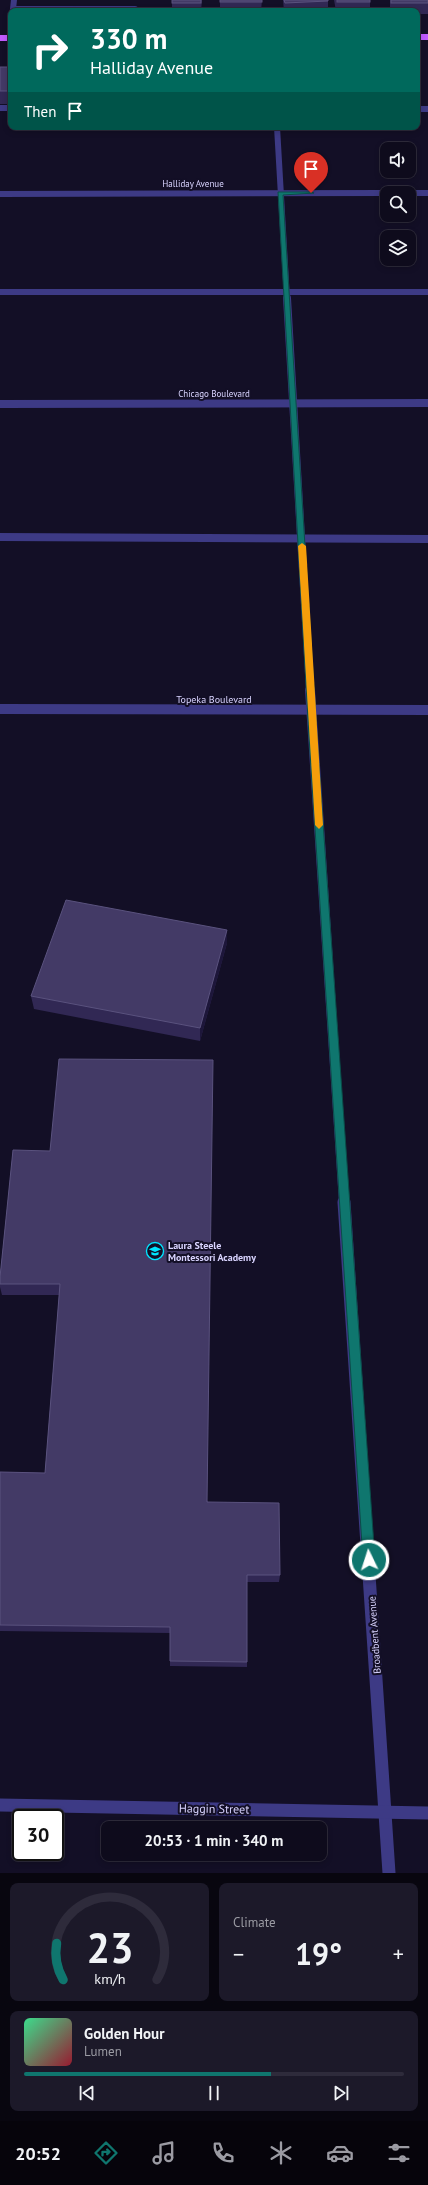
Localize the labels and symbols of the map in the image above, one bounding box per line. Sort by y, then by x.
pin [294,152,328,193]
street label: Halliday Avenue [162,178,224,189]
street label: Chicago Boulevard [178,388,250,399]
street label: Topeka Boulevard [176,693,252,706]
place label: Laura Steele Montessori Academy [168,1239,256,1264]
school or university icon: Laura Steele Montessori Academy [145,1241,165,1261]
position arrow [348,1539,390,1581]
street label: Broadbent Avenue [365,1596,384,1674]
street label: Haggin Street [179,1800,249,1817]
speed limit sign: 30 [12,1809,64,1861]

